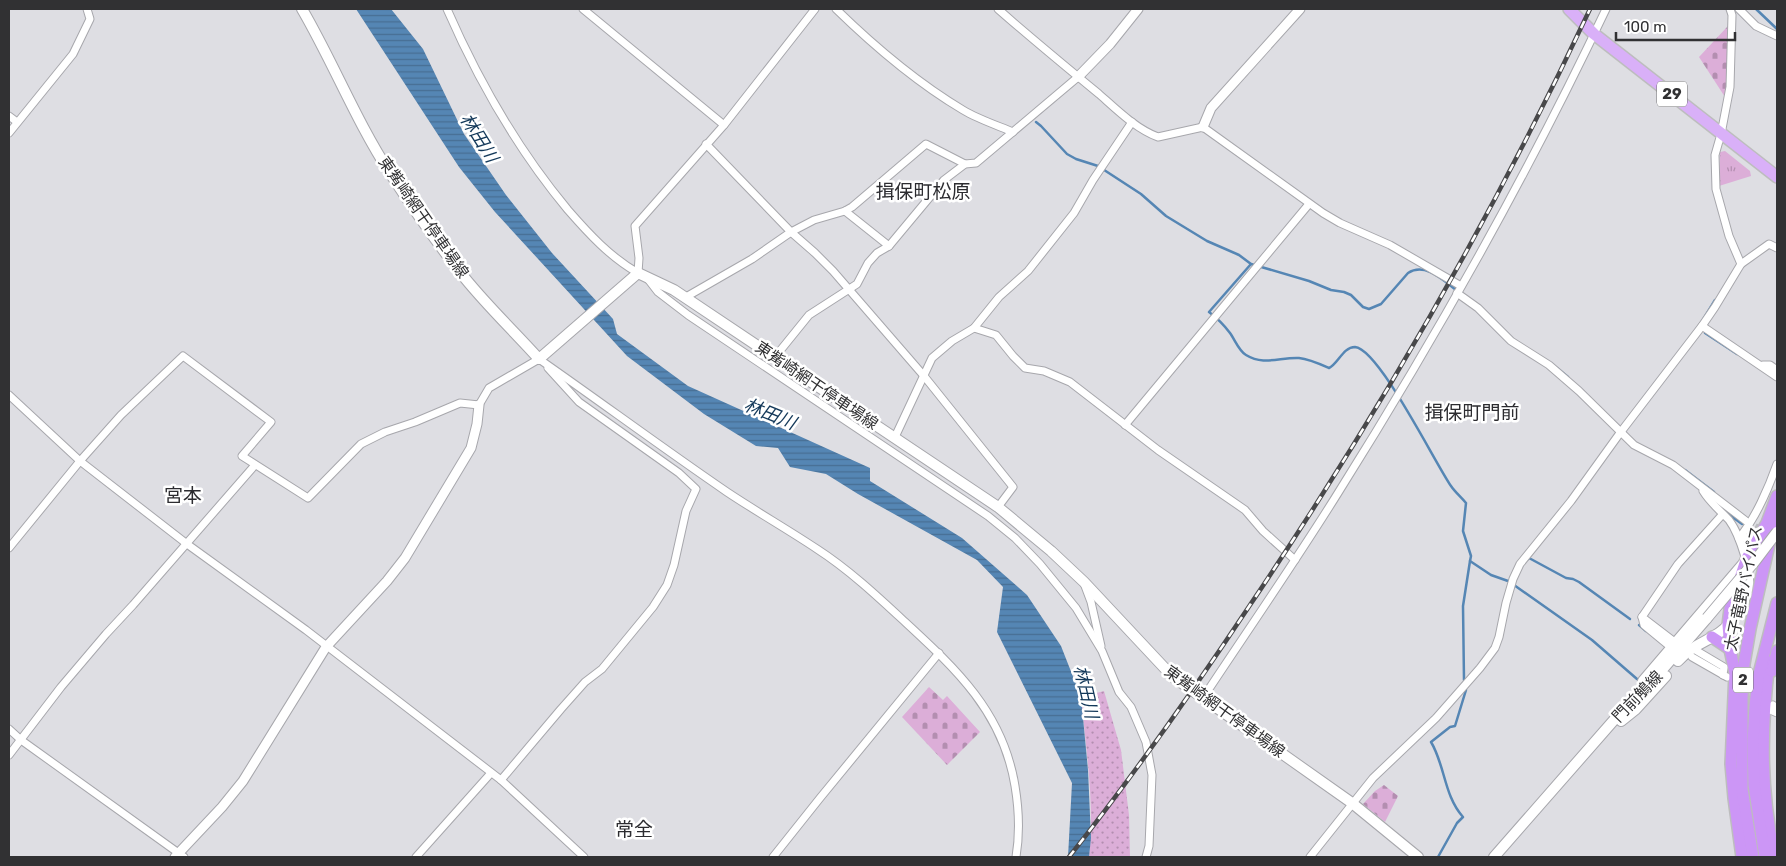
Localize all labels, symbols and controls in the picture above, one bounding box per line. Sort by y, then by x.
scale bar [1616,10,1735,42]
text: 100 m [1624,18,1666,36]
road number: 29 [1657,82,1687,106]
water label: 林田川 [455,109,504,168]
street label: 東觜崎網干停車場線 [375,153,473,282]
district label: 揖保町松原 [875,180,971,203]
street label: 東觜崎網干停車場線 [752,337,882,434]
water label: 林田川 [741,394,801,435]
district label: 揖保町門前 [1424,401,1520,424]
district label: 宮本 [164,484,202,507]
street label: 太子竜野バイパス [1721,524,1766,653]
street label: 東觜崎網干停車場線 [1161,661,1289,761]
water label: 林田川 [1069,663,1103,723]
street label: 門前鵤線 [1608,667,1666,726]
road number: 2 [1733,668,1753,692]
district label: 常全 [615,818,653,841]

